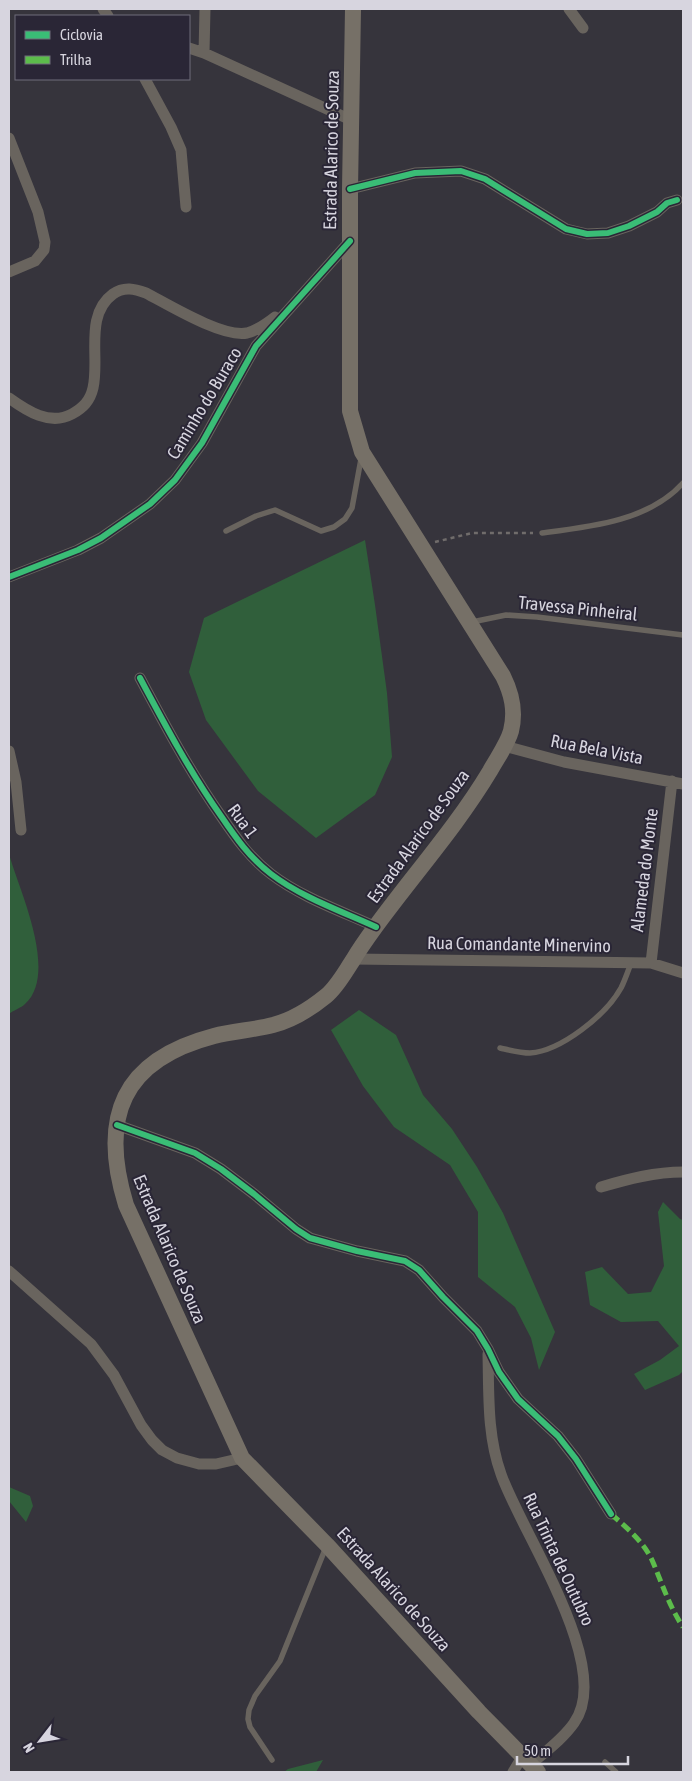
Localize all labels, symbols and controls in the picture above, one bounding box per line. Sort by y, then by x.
legend [15,15,190,80]
text: Ciclovia [60,26,103,43]
text: Trilha [60,51,92,68]
street label: Estrada Alarico de Souza [319,70,343,230]
street label: Caminho do Buraco [162,343,246,463]
street label: Travessa Pinheiral [517,591,639,625]
street label: Rua Bela Vista [549,730,645,768]
street label: Estrada Alarico de Souza [363,765,473,907]
street label: Rua 1 [224,800,262,842]
street label: Alameda do Monte [626,807,662,933]
street label: Rua Comandante Minervino [427,932,611,956]
street label: Estrada Alarico de Souza [129,1171,211,1327]
street label: Rua Trinta de Outubro [519,1489,599,1629]
street label: Estrada Alarico de Souza [333,1523,455,1655]
north arrow [15,1716,65,1766]
scale bar [517,1734,628,1766]
text: N [20,1740,38,1755]
text: 50 m [524,1742,551,1759]

